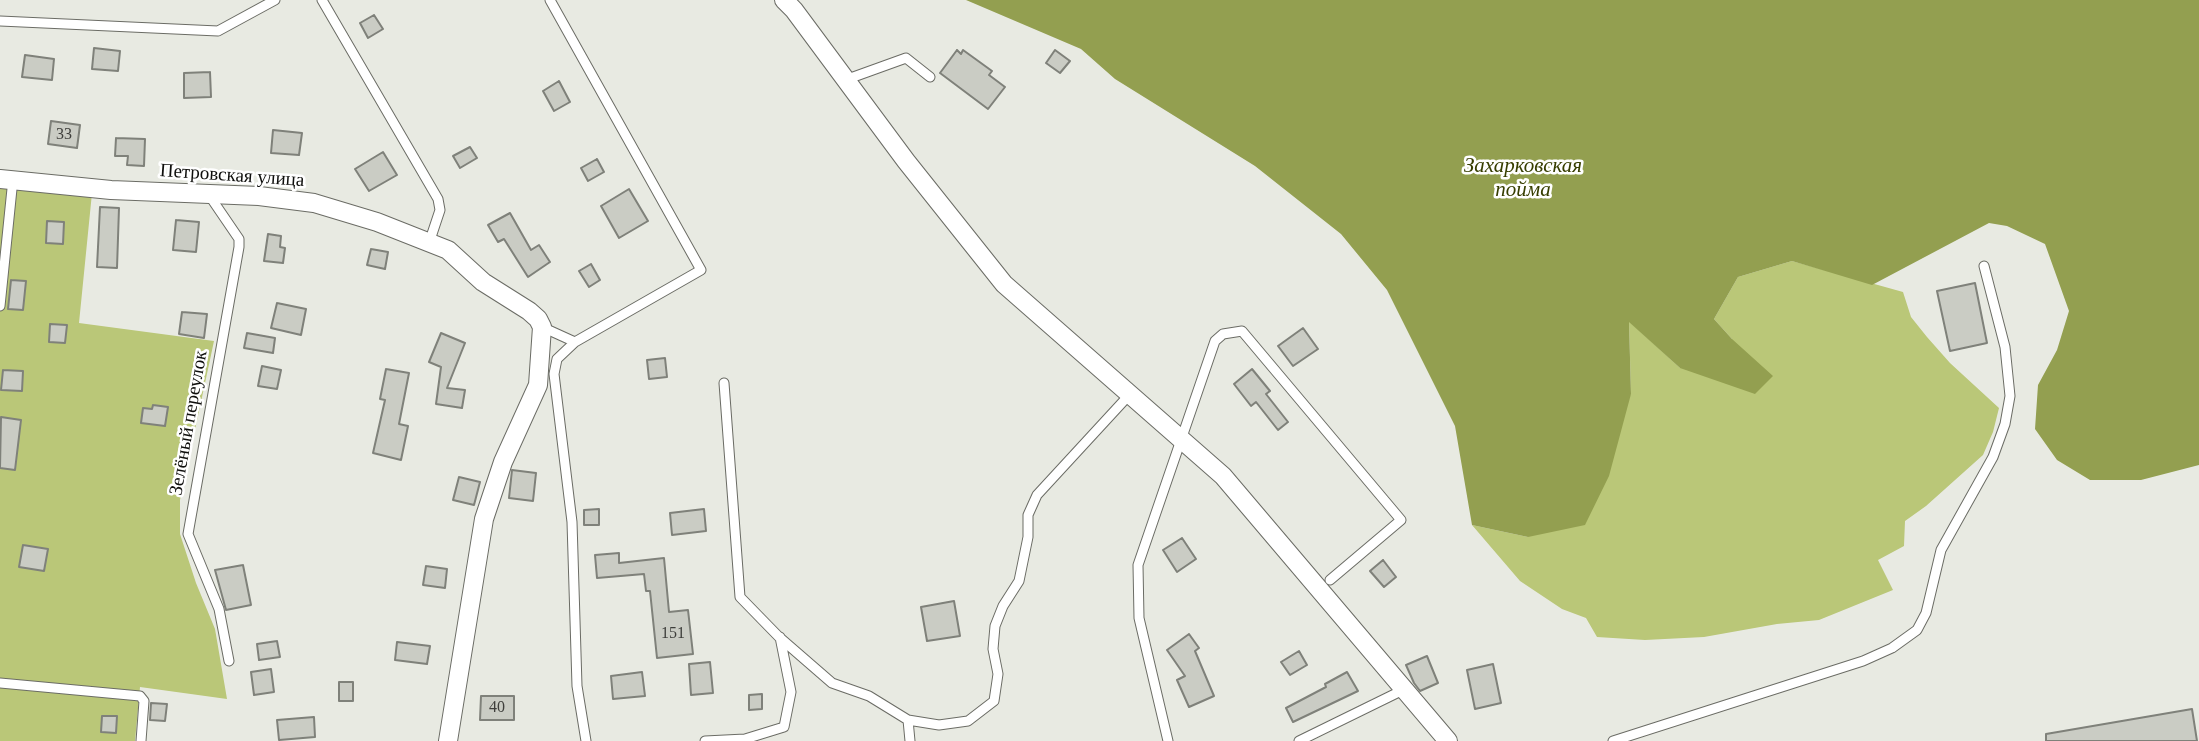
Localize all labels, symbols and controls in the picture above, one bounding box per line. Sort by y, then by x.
house number: 33 [56,125,72,145]
water label: Захарковская пойма [1464,153,1582,203]
street label: Петровская улица [159,160,305,192]
street label: Зелёный переулок [165,349,213,497]
house number: 151 [661,624,685,644]
house number: 40 [489,698,505,718]

